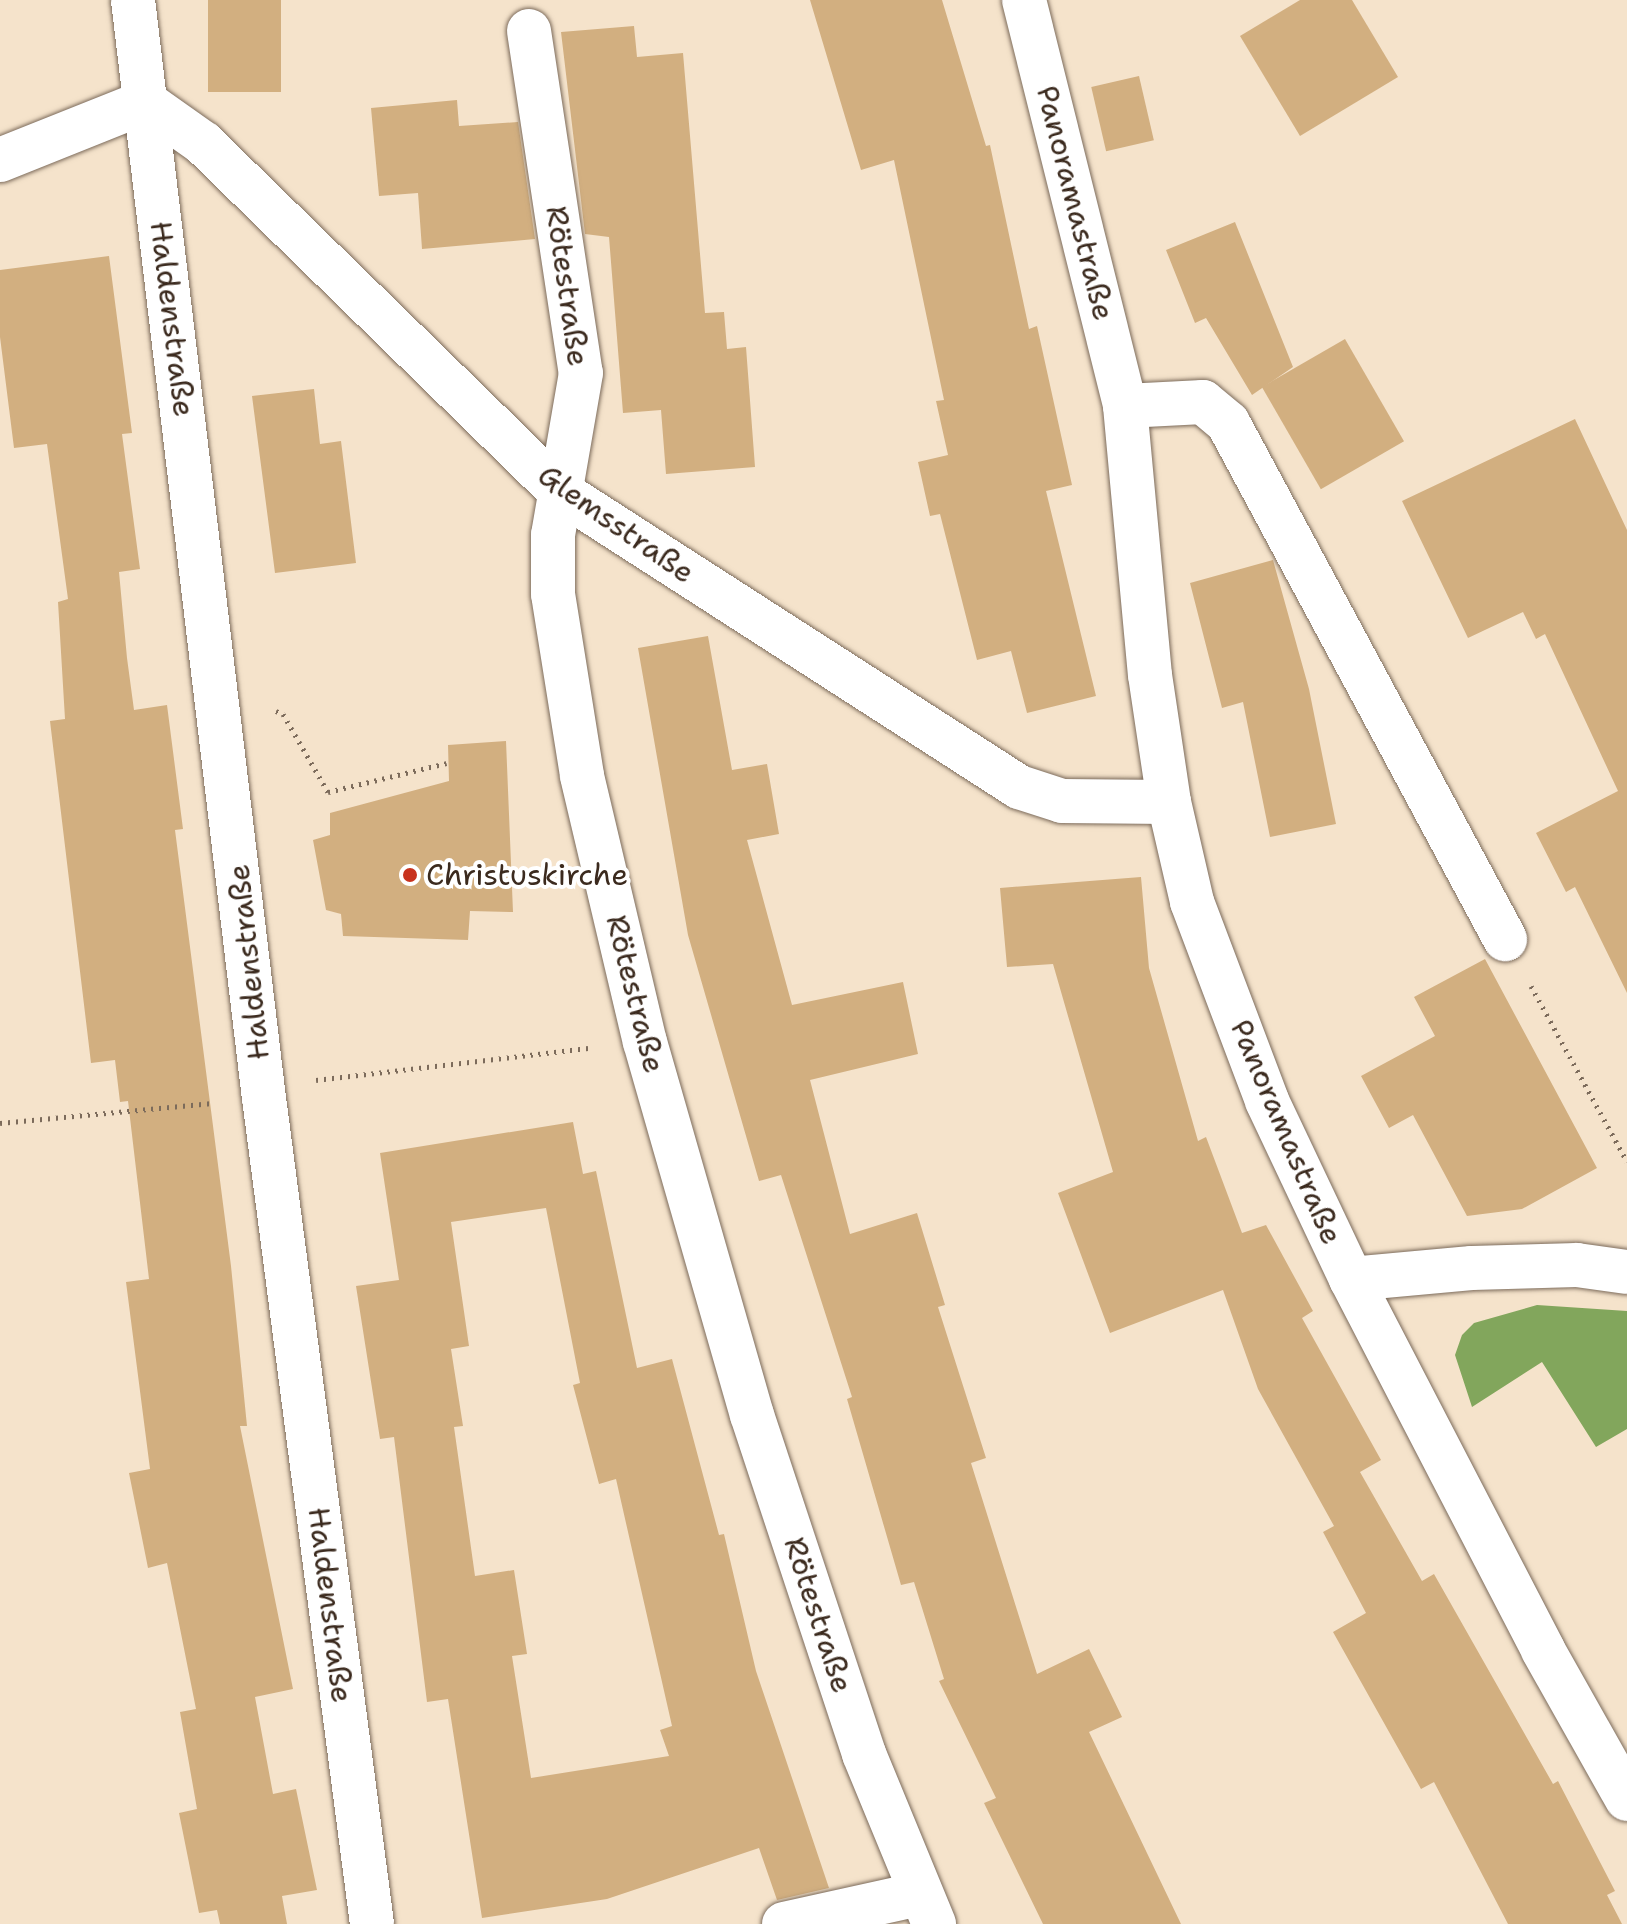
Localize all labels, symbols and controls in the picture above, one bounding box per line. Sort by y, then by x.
street label: Panoramastraße [1028,82,1122,324]
street label: Rötestraße [538,204,596,368]
street label: Haldenstraße [142,219,202,419]
street label: Glemsstraße [531,457,701,591]
place label: Christuskirche [426,857,628,893]
street label: Haldenstraße [221,862,277,1062]
marker: Christuskirche [401,866,419,884]
street label: Rötestraße [598,911,672,1077]
street label: Panoramastraße [1222,1014,1350,1250]
street label: Haldenstraße [300,1505,360,1705]
street label: Rötestraße [776,1533,860,1697]

